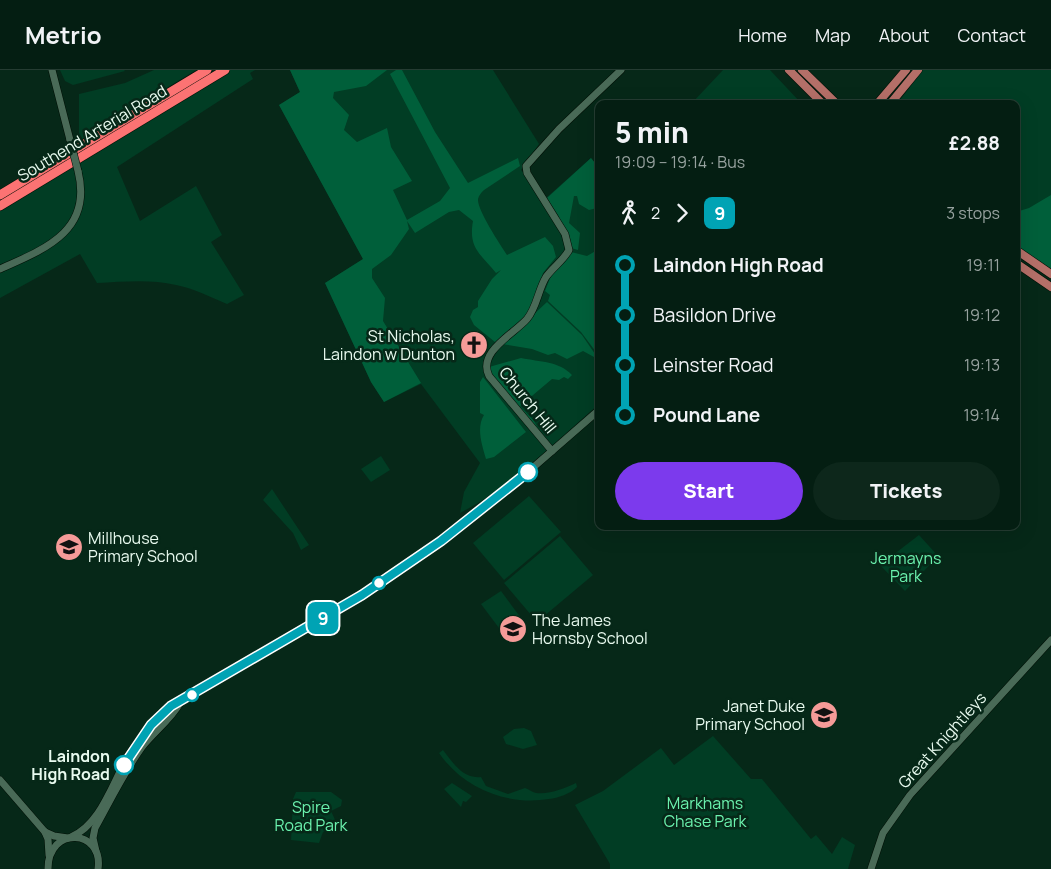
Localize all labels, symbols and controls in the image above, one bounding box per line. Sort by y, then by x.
text: Metrio [25,18,102,51]
text: Home [738,23,787,47]
text: Map [815,23,851,47]
text: About [879,23,929,47]
text: Contact [957,23,1026,47]
street label: Southend Arterial Road [13,80,171,186]
text: 5 min [615,113,689,151]
text: £2.88 [949,130,1000,156]
text: 19:09 – 19:14 · Bus [615,151,745,173]
icon: walk [615,199,643,227]
icon: forward [668,199,696,227]
text: 9 [714,201,725,225]
text: 2 [651,202,660,224]
text: 3 stops [946,202,1000,224]
text: Laindon High Road [653,252,824,278]
text: 19:11 [967,254,1000,276]
text: Basildon Drive [653,302,776,328]
text: 19:12 [964,304,1000,326]
place label: St Nicholas, Laindon w Dunton [323,325,455,365]
church icon: St Nicholas, Laindon w Dunton [459,330,489,360]
text: Leinster Road [653,352,774,378]
text: 19:13 [964,354,1000,376]
street label: Church Hill [494,362,562,438]
text: Pound Lane [653,402,760,428]
text: 19:14 [963,404,1000,426]
unlabelled marker [518,462,538,482]
button: Start [615,462,803,520]
button: Tickets [813,462,1000,520]
place label: Millhouse Primary School [88,527,198,567]
school or university icon: Millhouse Primary School [54,532,84,562]
park label: Jermayns Park [871,547,941,587]
unlabelled marker [372,576,386,590]
line badge: 9 [307,602,339,634]
text: 9 [317,606,329,630]
place label: The James Hornsby School [532,609,648,649]
school or university icon: The James Hornsby School [498,614,528,644]
street label: Great Knightleys [893,687,991,793]
unlabelled marker [185,688,199,702]
place label: Janet Duke Primary School [695,695,805,735]
school or university icon: Janet Duke Primary School [809,700,839,730]
place label: Laindon High Road [31,745,110,785]
marker: Laindon High Road [114,755,134,775]
park label: Markhams Chase Park [664,792,747,832]
park label: Spire Road Park [274,796,349,836]

